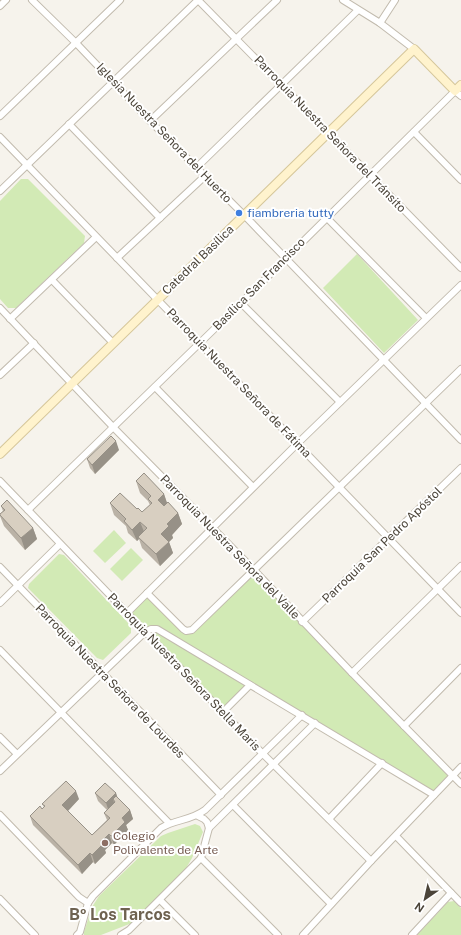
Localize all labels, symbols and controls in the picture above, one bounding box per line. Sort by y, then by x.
street label: Parroquia Nuestra Señora del Tránsito [251,53,409,215]
street label: Iglesia Nuestra Señora del Huerto [93,60,235,206]
place label: fiambreria tutty [247,206,335,220]
marker: fiambreria tutty [234,208,244,218]
street label: Catedral Basílica [159,222,237,298]
street label: Basílica San Francisco [210,235,308,333]
street label: Parroquia Nuestra Señora de Fátima [164,306,314,460]
street label: Parroquia Nuestra Señora del Valle [157,472,303,622]
street label: Parroquia San Pedro Apóstol [319,484,445,606]
street label: Parroquia Nuestra Señora Stella Maris [105,590,263,754]
street label: Parroquia Nuestra Señora de Lourdes [32,601,188,761]
place label: Colegio Polivalente de Arte [113,829,219,857]
marker: Colegio Polivalente de Arte [100,838,110,848]
north arrow [405,879,445,919]
text: N [412,900,426,915]
district label: Bº Los Tarcos [69,905,171,924]

